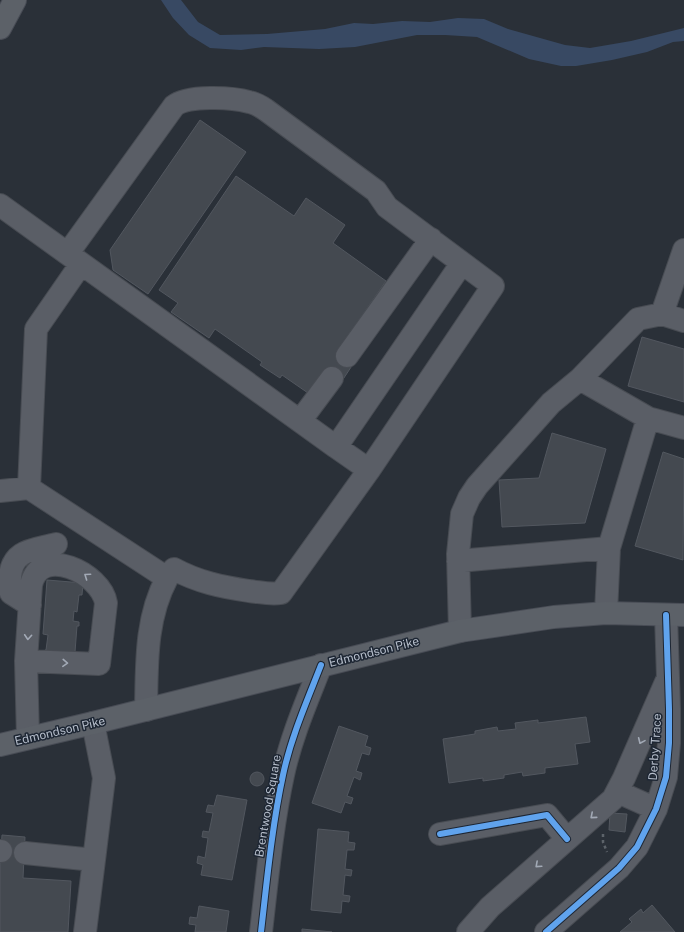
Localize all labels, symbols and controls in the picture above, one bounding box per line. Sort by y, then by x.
one-way arrow [84,574,91,581]
one-way arrow [23,634,32,641]
street label: Edmondson Pike [327,634,421,670]
one-way arrow [62,658,68,667]
street label: Derby Trace [646,713,664,781]
street label: Edmondson Pike [13,714,107,748]
one-way arrow [638,736,646,744]
street label: Brentwood Square [252,753,284,858]
one-way arrow [591,812,598,819]
one-way arrow [535,861,543,868]

